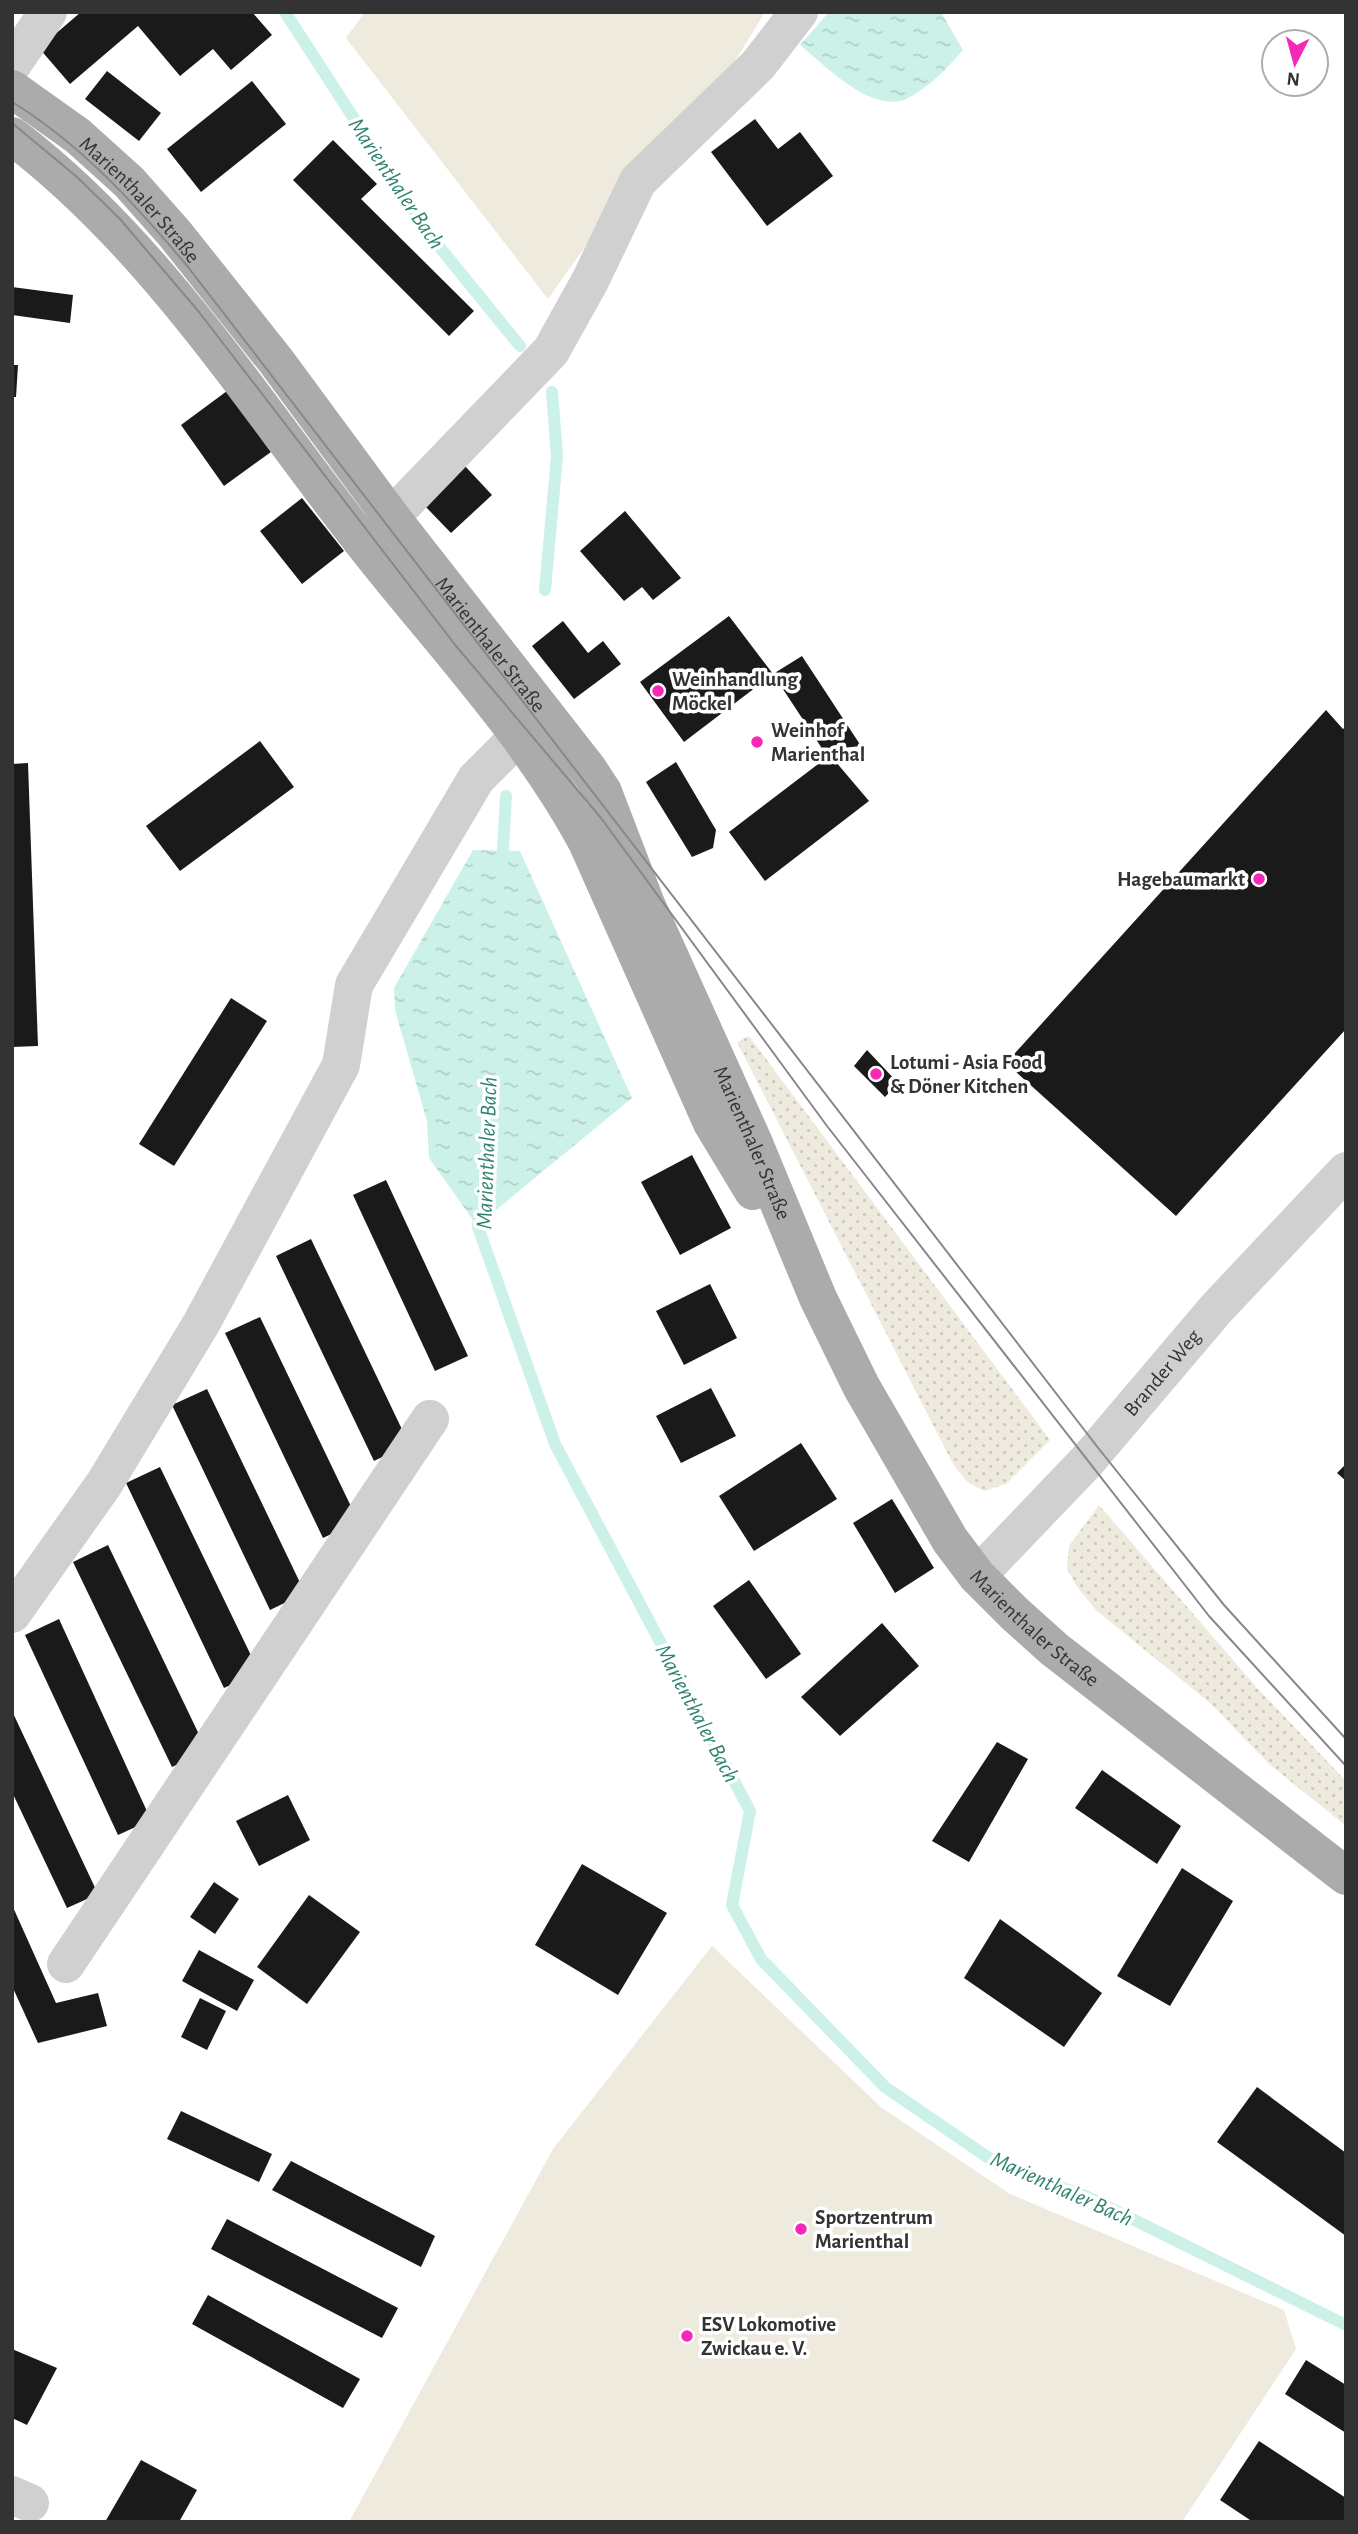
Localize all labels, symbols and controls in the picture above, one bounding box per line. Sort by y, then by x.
north arrow [1260,28,1330,98]
text: N [1286,68,1301,89]
water label: Marienthaler Bach [344,114,448,254]
street label: Marienthaler Straße [75,133,204,267]
street label: Marienthaler Straße [431,573,549,716]
place label: Weinhandlung Möckel [672,669,798,714]
marker: Weinhandlung Möckel [650,683,666,699]
place label: Weinhof Marienthal [771,720,865,765]
marker: Weinhof Marienthal [749,734,765,750]
place label: Hagebaumarkt [1117,869,1245,890]
marker: Hagebaumarkt [1251,871,1267,887]
place label: Lotumi - Asia Food & Döner Kitchen [890,1052,1043,1097]
street label: Marienthaler Straße [710,1063,794,1223]
marker: Lotumi - Asia Food & Döner Kitchen [868,1066,884,1082]
water label: Marienthaler Bach [473,1076,502,1230]
street label: Brander Weg [1120,1325,1205,1420]
street label: Marienthaler Straße [966,1566,1103,1691]
water label: Marienthaler Bach [651,1641,743,1787]
water label: Marienthaler Bach [987,2148,1136,2231]
place label: Sportzentrum Marienthal [815,2207,933,2252]
marker: Sportzentrum Marienthal [793,2221,809,2237]
place label: ESV Lokomotive Zwickau e. V. [701,2314,836,2359]
marker: ESV Lokomotive Zwickau e. V. [679,2328,695,2344]

